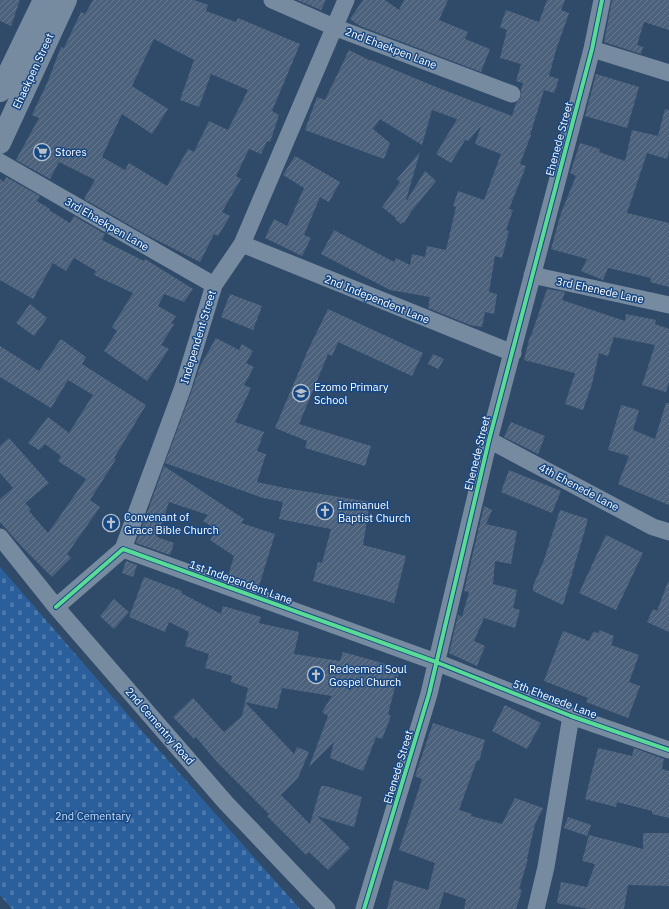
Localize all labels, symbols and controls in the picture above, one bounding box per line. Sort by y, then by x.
street label: 2nd Ehaekpen Lane [343,24,439,72]
street label: Ehaekpen Street [9,31,57,111]
street label: Ehenede Street [542,100,576,178]
supermarket icon: Stores [32,142,52,162]
place label: Stores [55,145,87,159]
street label: 3rd Ehaekpen Lane [62,194,152,254]
street label: 2nd Independent Lane [322,271,432,327]
street label: 3rd Ehenede Lane [555,274,645,306]
street label: Independent Street [177,288,219,385]
place label: Ezomo Primary School [314,380,389,407]
school or university icon: Ezomo Primary School [291,383,311,403]
street label: Ehenede Street [461,414,493,492]
street label: 4th Ehenede Lane [536,460,622,514]
place label: Immanuel Baptist Church [338,498,411,525]
church icon: Immanuel Baptist Church [315,501,335,521]
place label: Convenant of Grace Bible Church [124,510,219,537]
church icon: Convenant of Grace Bible Church [101,513,121,533]
street label: 1st Independent Lane [187,557,295,607]
place label: Redeemed Soul Gospel Church [329,662,407,689]
church icon: Redeemed Soul Gospel Church [306,665,326,685]
street label: 5th Ehenede Lane [511,677,599,721]
street label: 2nd Cementry Road [123,684,197,768]
street label: Ehenede Street [380,728,416,805]
park label: 2nd Cementary [55,809,131,823]

